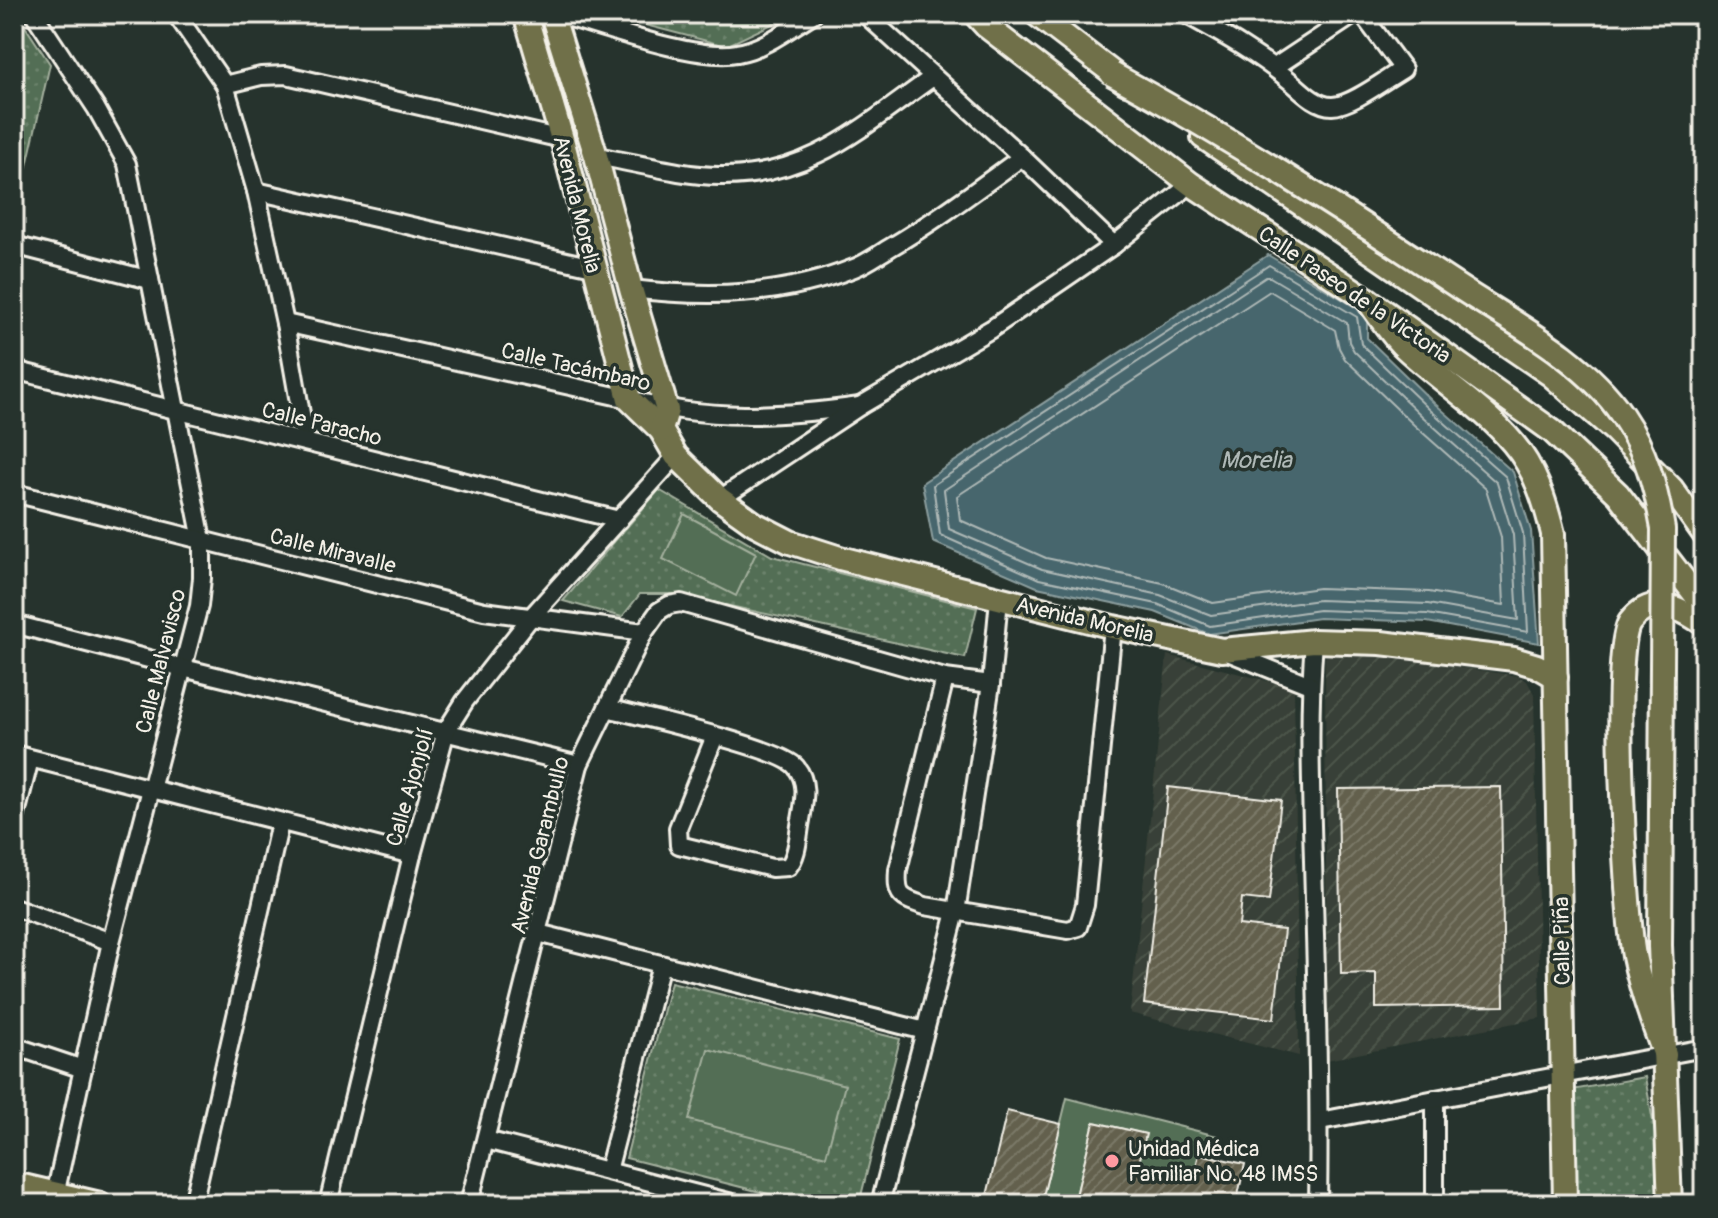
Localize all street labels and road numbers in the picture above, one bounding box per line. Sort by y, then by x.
street label: Avenida Morelia [546,133,608,276]
street label: Calle Paseo de la Victoria [1253,220,1456,370]
street label: Calle Tacámbaro [498,336,653,398]
street label: Calle Paracho [259,396,385,452]
street label: Calle Miravalle [267,522,399,580]
street label: Calle Malvavisco [129,586,192,736]
street label: Avenida Morelia [1013,591,1156,649]
street label: Calle Ajonjolí [380,725,440,850]
street label: Avenida Garambullo [504,753,576,937]
street label: Calle Piña [1547,896,1577,986]

